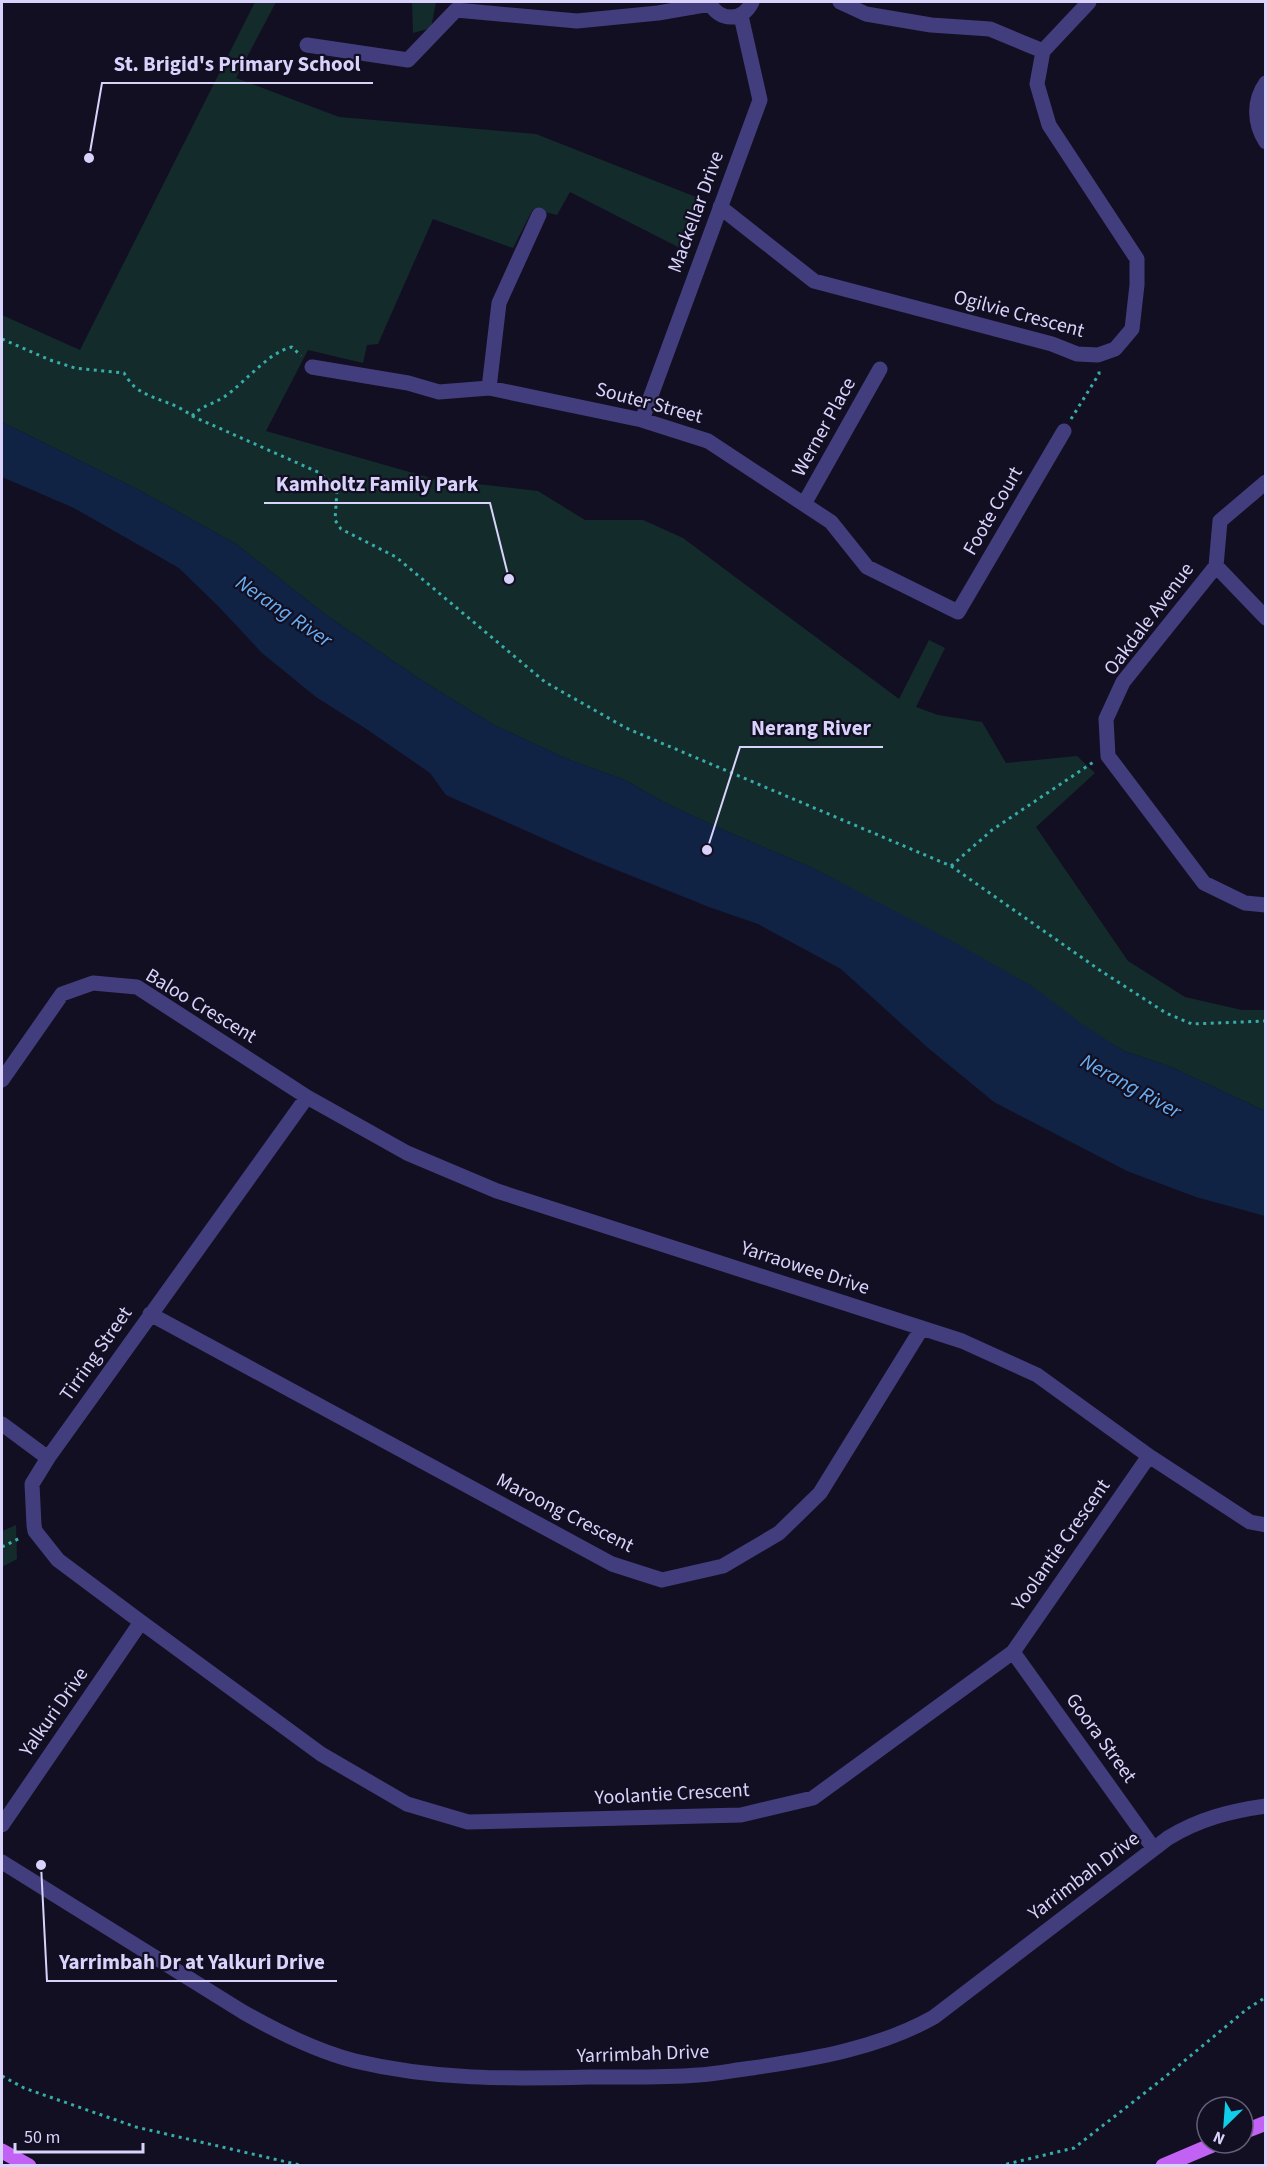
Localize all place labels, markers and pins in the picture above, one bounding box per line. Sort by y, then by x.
callout: St. Brigid's Primary School [102,44,373,83]
callout: Kamholtz Family Park [264,464,490,503]
callout: Nerang River [740,708,883,747]
callout: Yarrimbah Dr at Yalkuri Drive [47,1942,337,1981]

